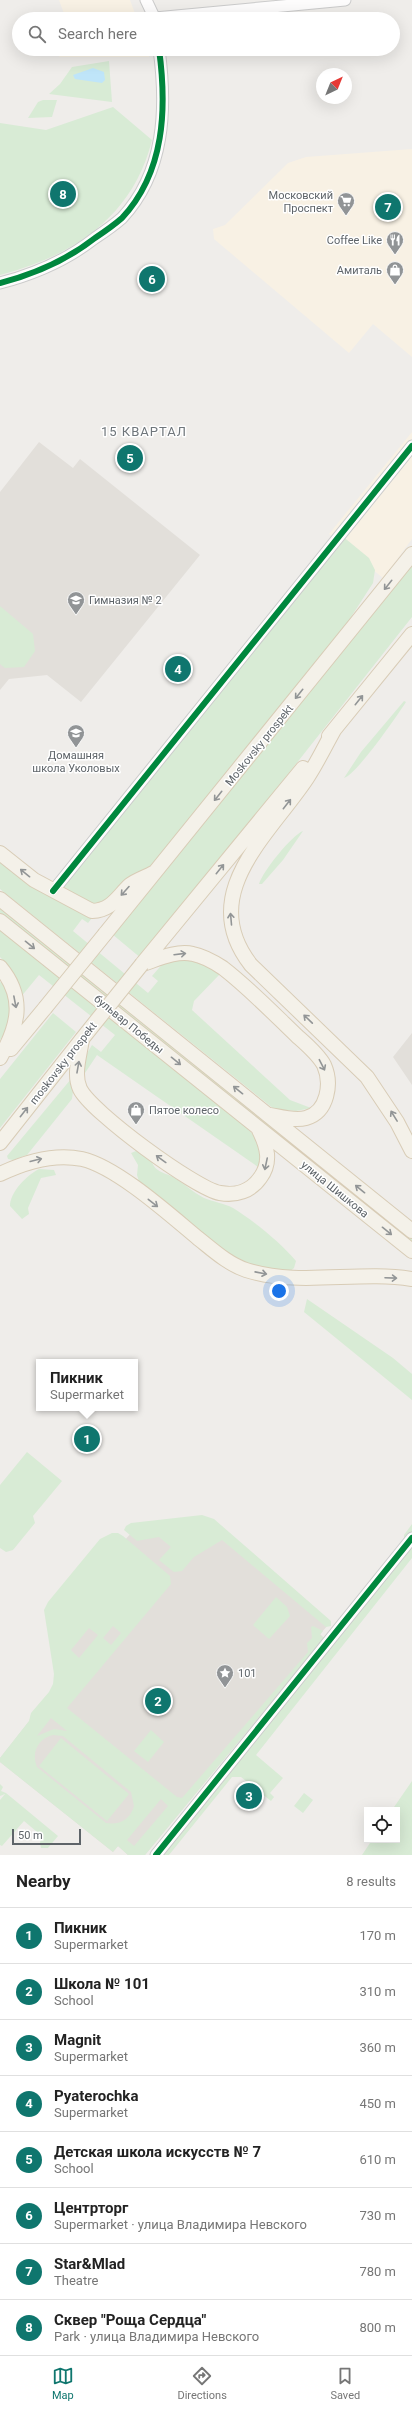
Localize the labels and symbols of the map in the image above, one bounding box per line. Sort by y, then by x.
north arrow [316,68,352,104]
pin: 8 [50,179,76,209]
place label: Московский Проспект [269,189,334,215]
supermarket icon: Московский Проспект [336,191,356,216]
pin: 7 [375,192,401,222]
restaurant icon: Coffee Like [385,230,405,255]
place label: Coffee Like [327,234,382,247]
shop icon: Амиталь [385,260,405,285]
pin: 6 [139,264,165,294]
place label: Амиталь [337,264,382,277]
district label: 15 КВАРТАЛ [101,424,187,439]
pin: 5 [117,443,143,473]
one-way arrow [383,579,392,590]
school or university icon: Гимназия № 2 [66,590,86,615]
place label: Гимназия № 2 [89,594,162,607]
pin: 4 [165,654,191,684]
one-way arrow [295,689,304,700]
one-way arrow [354,695,363,705]
street label: Moskovsky prospekt [223,702,296,789]
school or university icon: Домашняя школа Уколовых [66,723,86,748]
place label: Домашняя школа Уколовых [32,749,120,775]
one-way arrow [214,790,222,801]
one-way arrow [282,799,291,810]
one-way arrow [216,864,225,875]
one-way arrow [20,869,31,878]
one-way arrow [121,886,130,896]
one-way arrow [228,913,235,926]
one-way arrow [25,941,36,949]
one-way arrow [173,950,186,958]
street label: бульвар Победы [91,992,166,1056]
one-way arrow [12,995,20,1008]
one-way arrow [303,1014,313,1024]
street label: moskovsky prospekt [27,1019,100,1107]
one-way arrow [170,1057,181,1066]
one-way arrow [319,1059,326,1071]
one-way arrow [74,1061,82,1074]
one-way arrow [233,1086,244,1095]
shop icon: Пятое колесо [126,1100,146,1125]
place label: Пятое колесо [149,1104,219,1117]
one-way arrow [20,1107,28,1118]
one-way arrow [389,1110,397,1122]
one-way arrow [156,1154,167,1163]
one-way arrow [30,1156,43,1164]
one-way arrow [262,1158,270,1171]
street label: улица Шишкова [298,1158,371,1221]
one-way arrow [354,1184,365,1193]
one-way arrow [148,1199,159,1207]
one-way arrow [382,1226,393,1235]
one-way arrow [254,1270,267,1278]
one-way arrow [384,1274,397,1281]
your location [269,1281,289,1301]
pin: 1 [74,1424,100,1454]
place icon: 101 [215,1663,235,1688]
place label: 101 [238,1667,257,1680]
pin: 2 [145,1686,171,1716]
pin: 3 [236,1781,262,1811]
scale bar [12,1827,81,1846]

